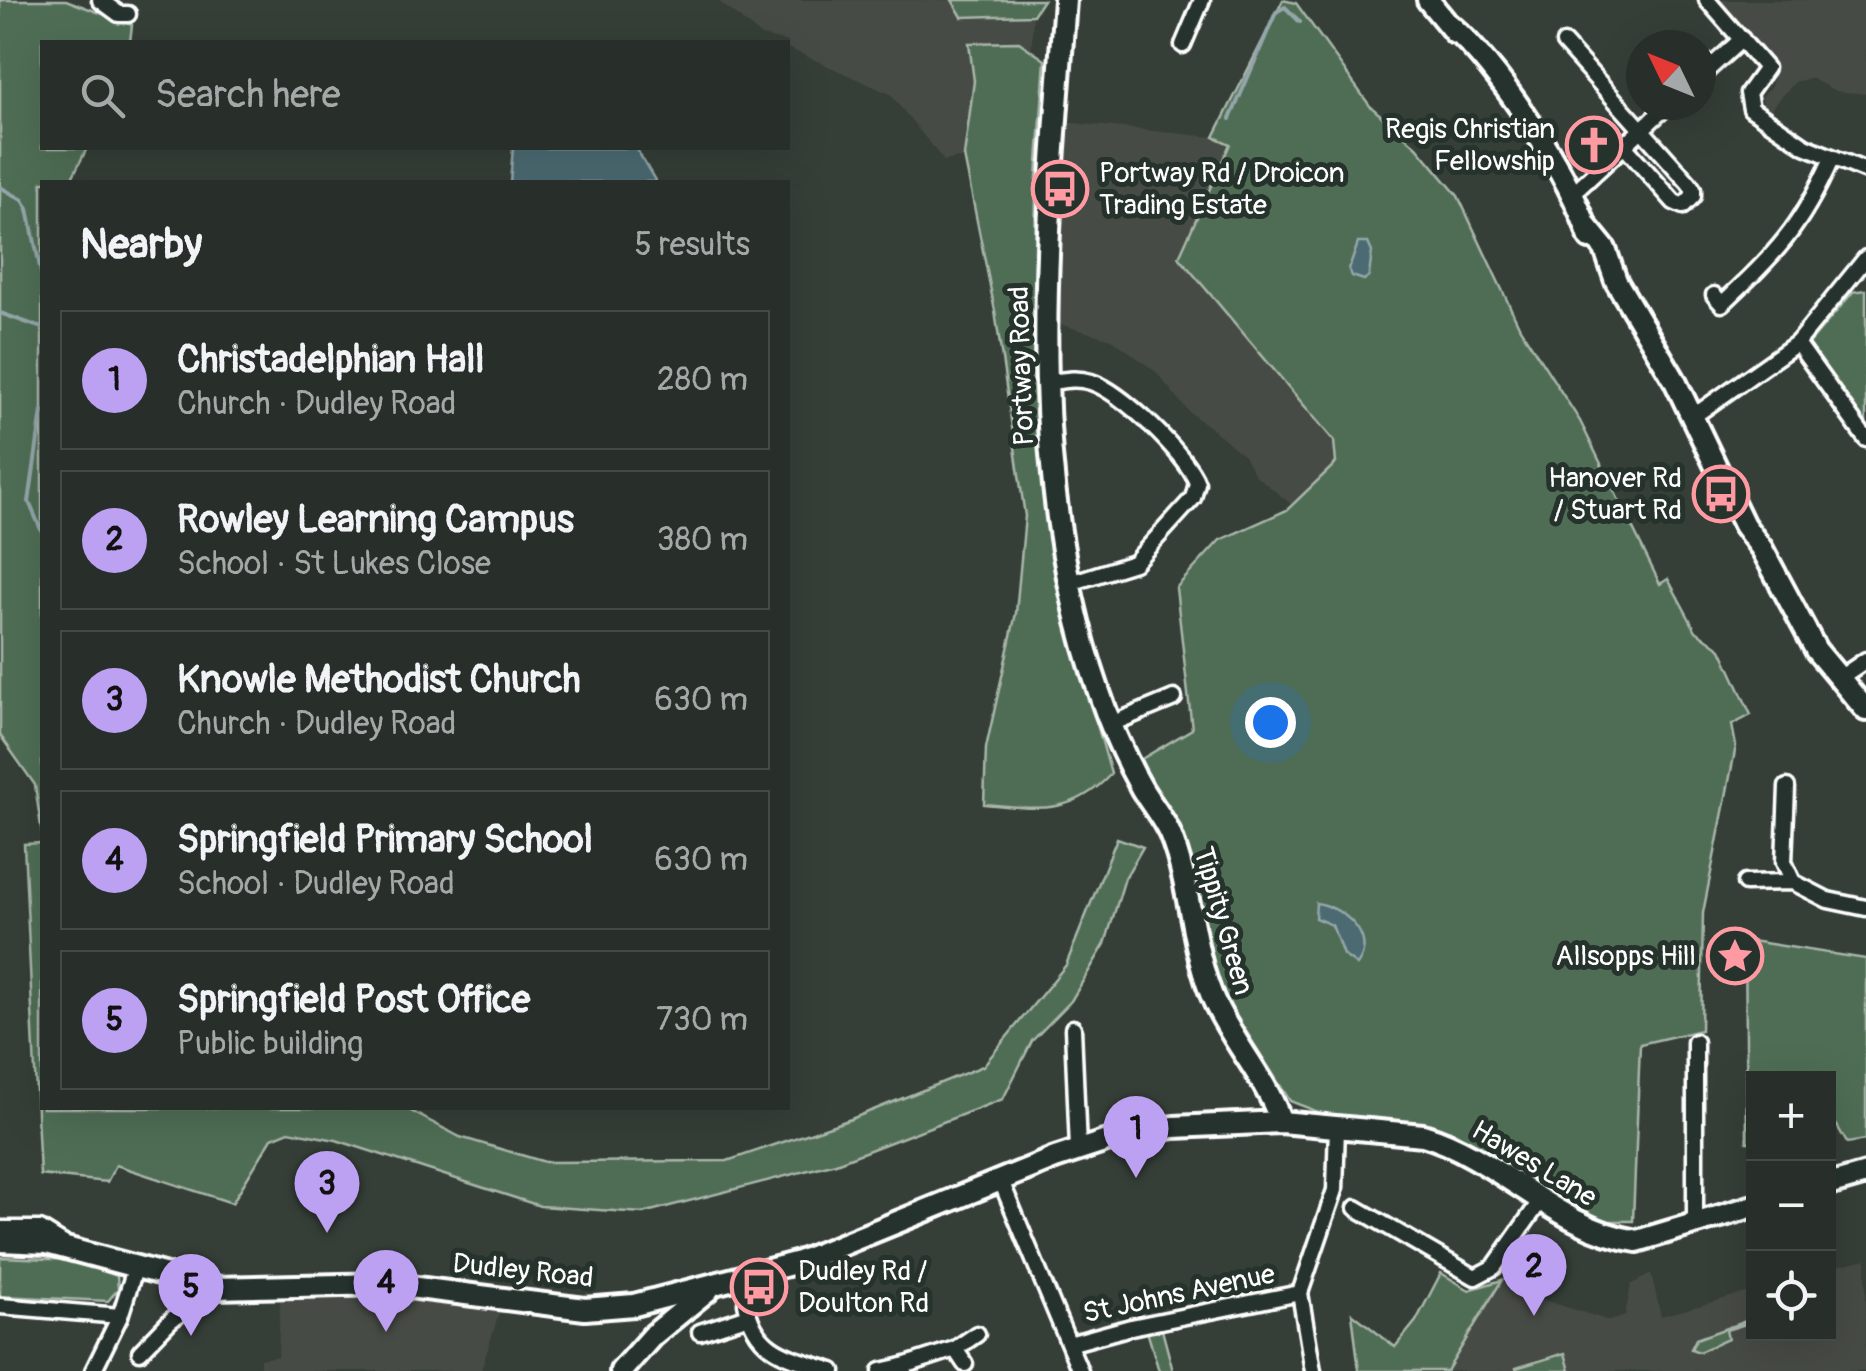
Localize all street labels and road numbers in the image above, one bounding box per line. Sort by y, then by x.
street label: Portway Road [1002,286,1042,446]
street label: Tippity Green [1185,843,1261,999]
street label: Hawes Lane [1465,1113,1603,1215]
street label: Dudley Road [451,1246,595,1296]
street label: St Johns Avenue [1080,1257,1278,1331]

